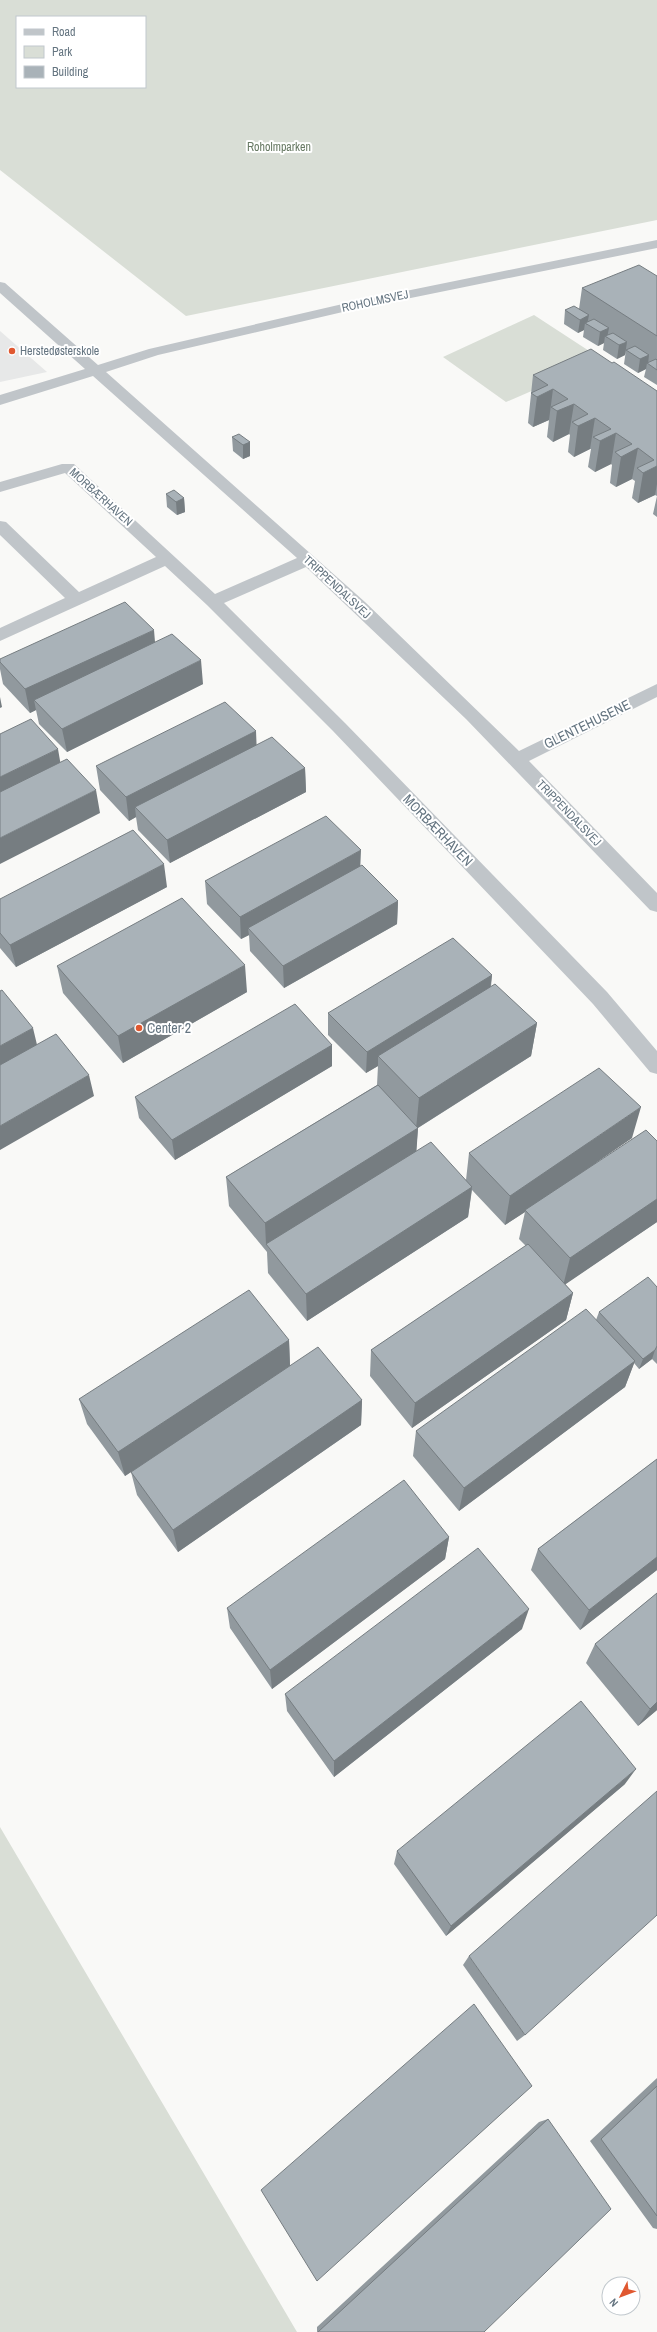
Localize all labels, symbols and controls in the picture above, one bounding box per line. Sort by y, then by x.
legend [16,16,146,88]
text: Road [52,24,76,40]
text: Park [52,44,72,60]
text: Building [52,64,89,80]
park label: Roholmparken [247,139,311,155]
street label: ROHOLMSVEJ [340,286,410,316]
place label: Herstedøsterskole [20,343,99,359]
marker: Herstedøsterskole [7,346,17,356]
street label: MORBÆRHAVEN [66,464,136,530]
street label: TRIPPENDALSVEJ [300,552,374,622]
street label: GLENTEHUSENE [541,695,633,753]
street label: TRIPPENDALSVEJ [533,776,605,850]
street label: MORBÆRHAVEN [399,790,477,870]
place label: Center 2 [147,1019,191,1037]
marker: Center 2 [134,1023,144,1033]
north arrow [601,2276,641,2316]
text: N [606,2296,621,2310]

